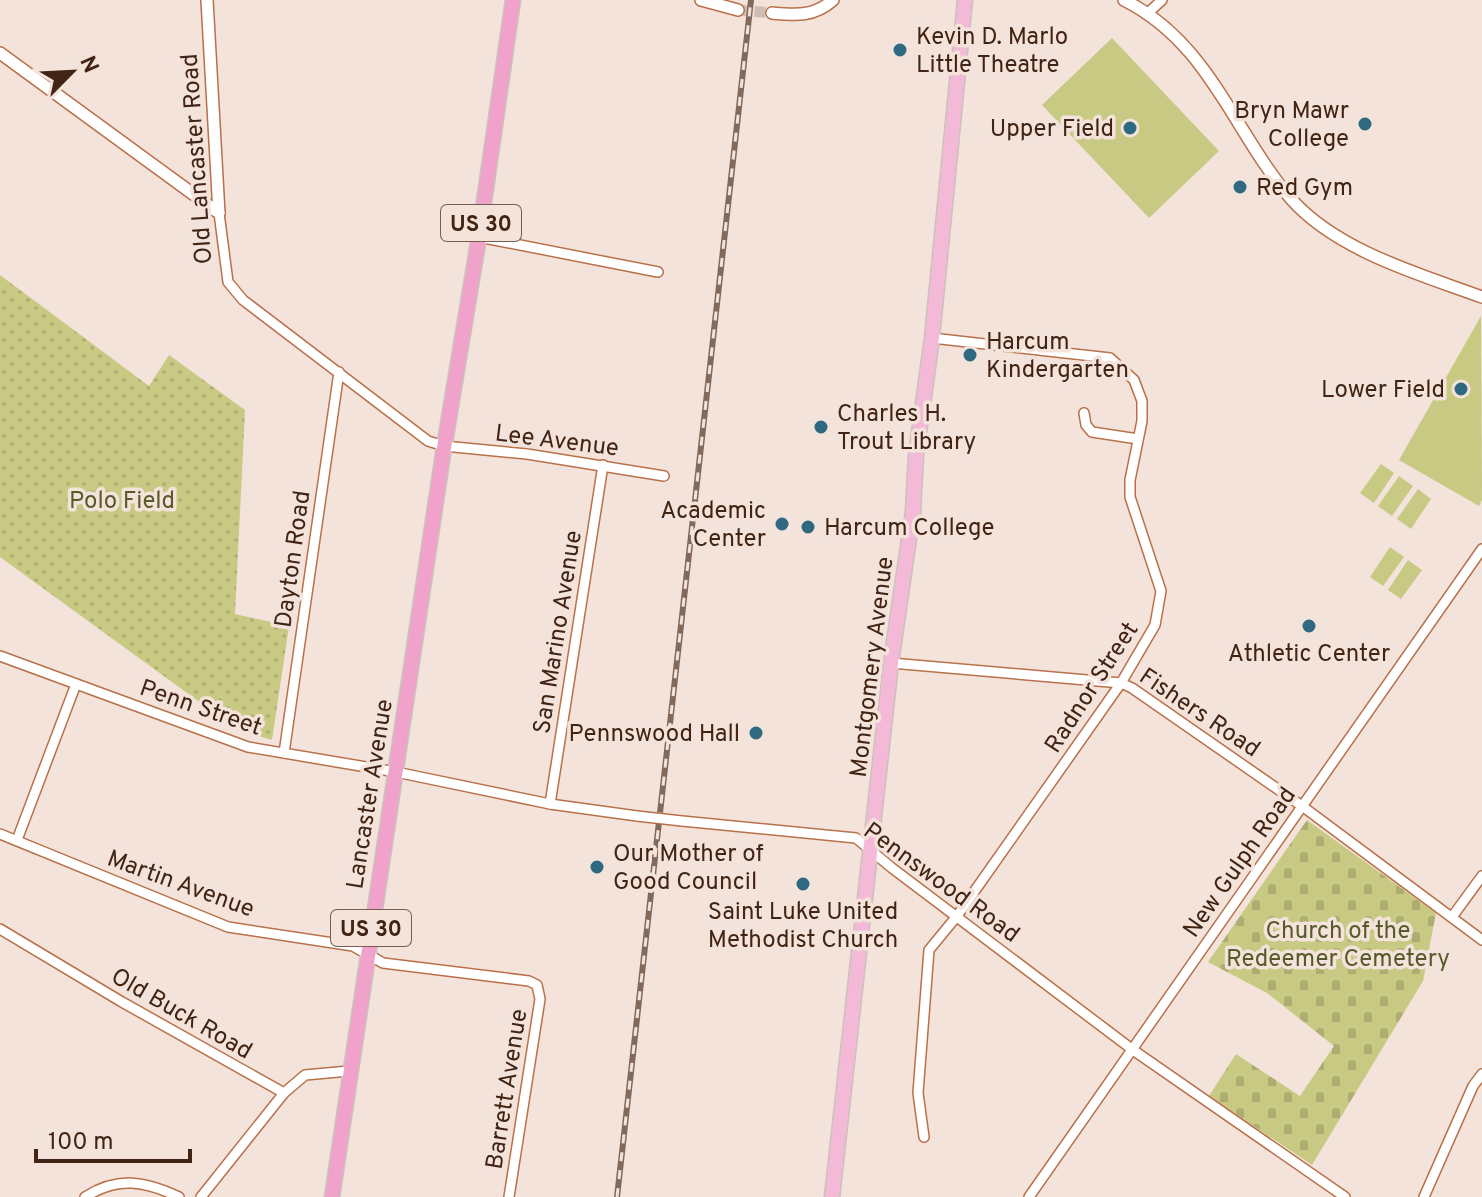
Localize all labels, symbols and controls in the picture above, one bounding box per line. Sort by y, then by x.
place label: Kevin D. Marlo Little Theatre [916,23,1068,81]
north arrow [32,32,112,112]
marker: Kevin D. Marlo Little Theatre [891,41,909,59]
text: N [72,52,104,78]
street label: Old Lancaster Road [176,53,220,265]
place label: Bryn Mawr College [1234,97,1349,155]
place label: Upper Field [990,115,1114,145]
marker: Bryn Mawr College [1356,115,1374,133]
marker: Upper Field [1121,119,1139,137]
place label: Red Gym [1256,174,1353,204]
marker: Red Gym [1231,178,1249,196]
road number: US 30 [441,205,521,241]
place label: Harcum Kindergarten [986,328,1129,386]
marker: Harcum Kindergarten [961,346,979,364]
place label: Lower Field [1321,376,1445,406]
marker: Lower Field [1452,380,1470,398]
place label: Charles H. Trout Library [837,400,976,458]
marker: Charles H. Trout Library [812,418,830,436]
street label: Lee Avenue [493,420,620,464]
park label: Polo Field [69,487,175,517]
street label: Dayton Road [270,489,318,630]
place label: Academic Center [660,497,766,555]
place label: Harcum College [824,514,994,544]
marker: Academic Center [773,515,791,533]
marker: Harcum College [799,518,817,536]
street label: San Marino Avenue [528,528,590,736]
street label: Montgomery Avenue [845,555,901,779]
street label: Radnor Street [1039,617,1146,759]
marker: Athletic Center [1300,617,1318,635]
place label: Athletic Center [1228,640,1390,670]
street label: Fishers Road [1133,662,1265,765]
street label: Penn Street [135,674,265,744]
street label: Lancaster Avenue [341,697,401,891]
place label: Pennswood Hall [568,720,740,750]
marker: Pennswood Hall [747,724,765,742]
street label: New Gulph Road [1178,782,1304,944]
street label: Pennswood Road [857,817,1025,950]
place label: Our Mother of Good Council [613,840,763,898]
street label: Martin Avenue [103,844,258,925]
marker: Our Mother of Good Council [588,858,606,876]
marker: Saint Luke United Methodist Church [794,875,812,893]
place label: Saint Luke United Methodist Church [708,898,898,956]
road number: US 30 [331,910,411,946]
park label: Church of the Redeemer Cemetery [1226,917,1450,975]
street label: Old Buck Road [105,962,257,1067]
street label: Barrett Avenue [480,1007,535,1172]
scale bar [36,1113,190,1163]
text: 100 m [48,1128,114,1158]

